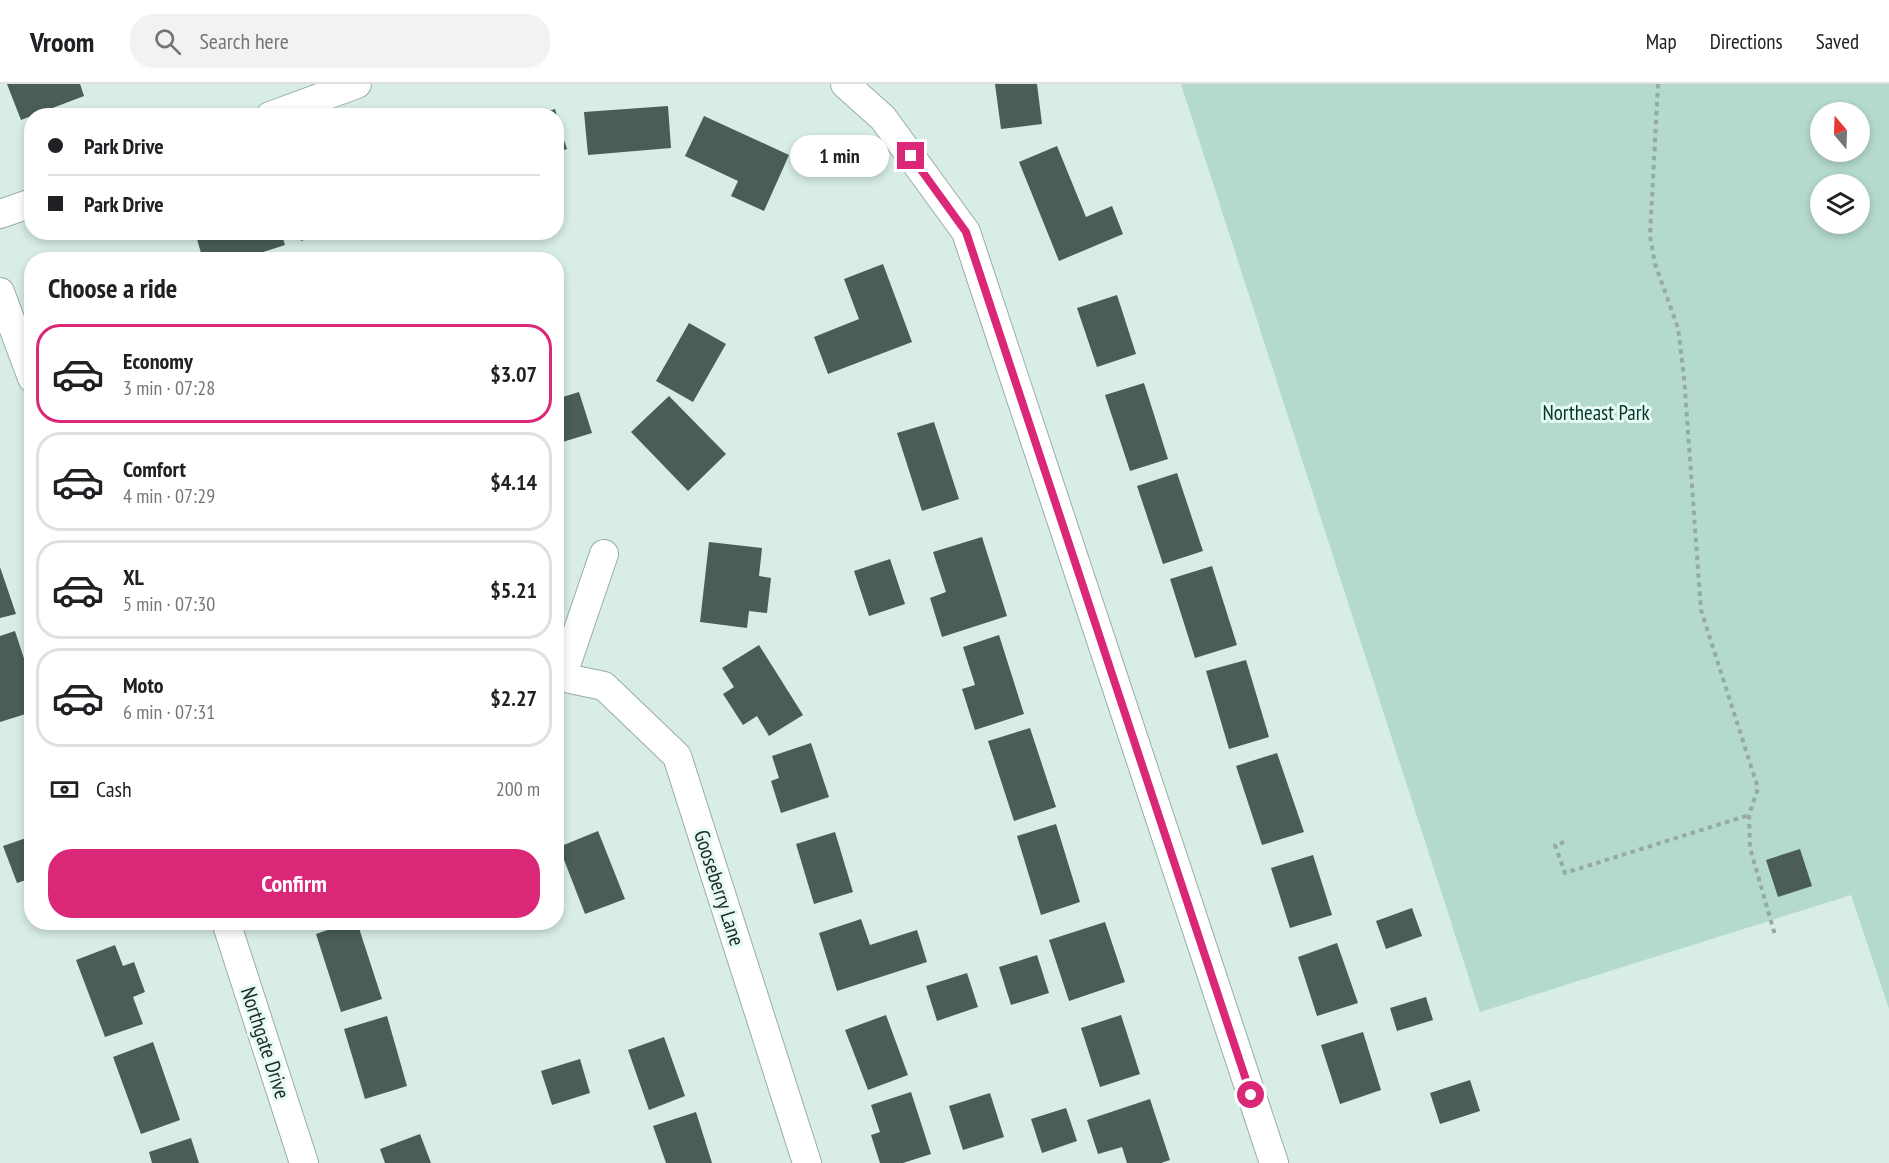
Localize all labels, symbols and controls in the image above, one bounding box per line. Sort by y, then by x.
search box [130,14,550,68]
text: Vroom [30,23,94,60]
icon: search [151,25,184,58]
text: Search here [199,27,289,55]
text: Map [1646,28,1677,55]
text: Directions [1710,28,1783,55]
text: Saved [1816,28,1859,55]
north arrow [1810,102,1870,162]
map controls [1810,102,1870,234]
text: Park Drive [84,132,164,160]
callout: 1 min [791,135,890,177]
route end [897,142,924,169]
text: 1 min [819,143,860,169]
button: layers [1810,174,1870,234]
text: Park Drive [84,190,164,218]
text: Choose a ride [48,271,177,305]
icon: car [51,347,105,401]
text: Economy [123,347,193,375]
text: $3.07 [490,360,537,388]
text: 3 min · 07:28 [123,375,215,401]
park label: Northeast Park [1542,399,1650,426]
icon: car [51,455,105,509]
text: Comfort [123,455,186,483]
text: $4.14 [490,468,537,496]
text: 4 min · 07:29 [123,483,215,509]
icon: car [51,563,105,617]
text: XL [123,563,144,591]
text: $5.21 [490,576,537,604]
text: 5 min · 07:30 [123,591,215,617]
icon: car [51,671,105,725]
text: Moto [123,671,164,699]
text: $2.27 [490,684,537,712]
text: 6 min · 07:31 [123,699,215,725]
icon: cash [48,773,81,806]
text: Cash [96,775,132,803]
text: 200 m [496,776,540,802]
street label: Gooseberry Lane [688,827,751,949]
button: Confirm [48,849,540,918]
street label: Northgate Drive [235,984,296,1102]
route start [1237,1081,1264,1108]

